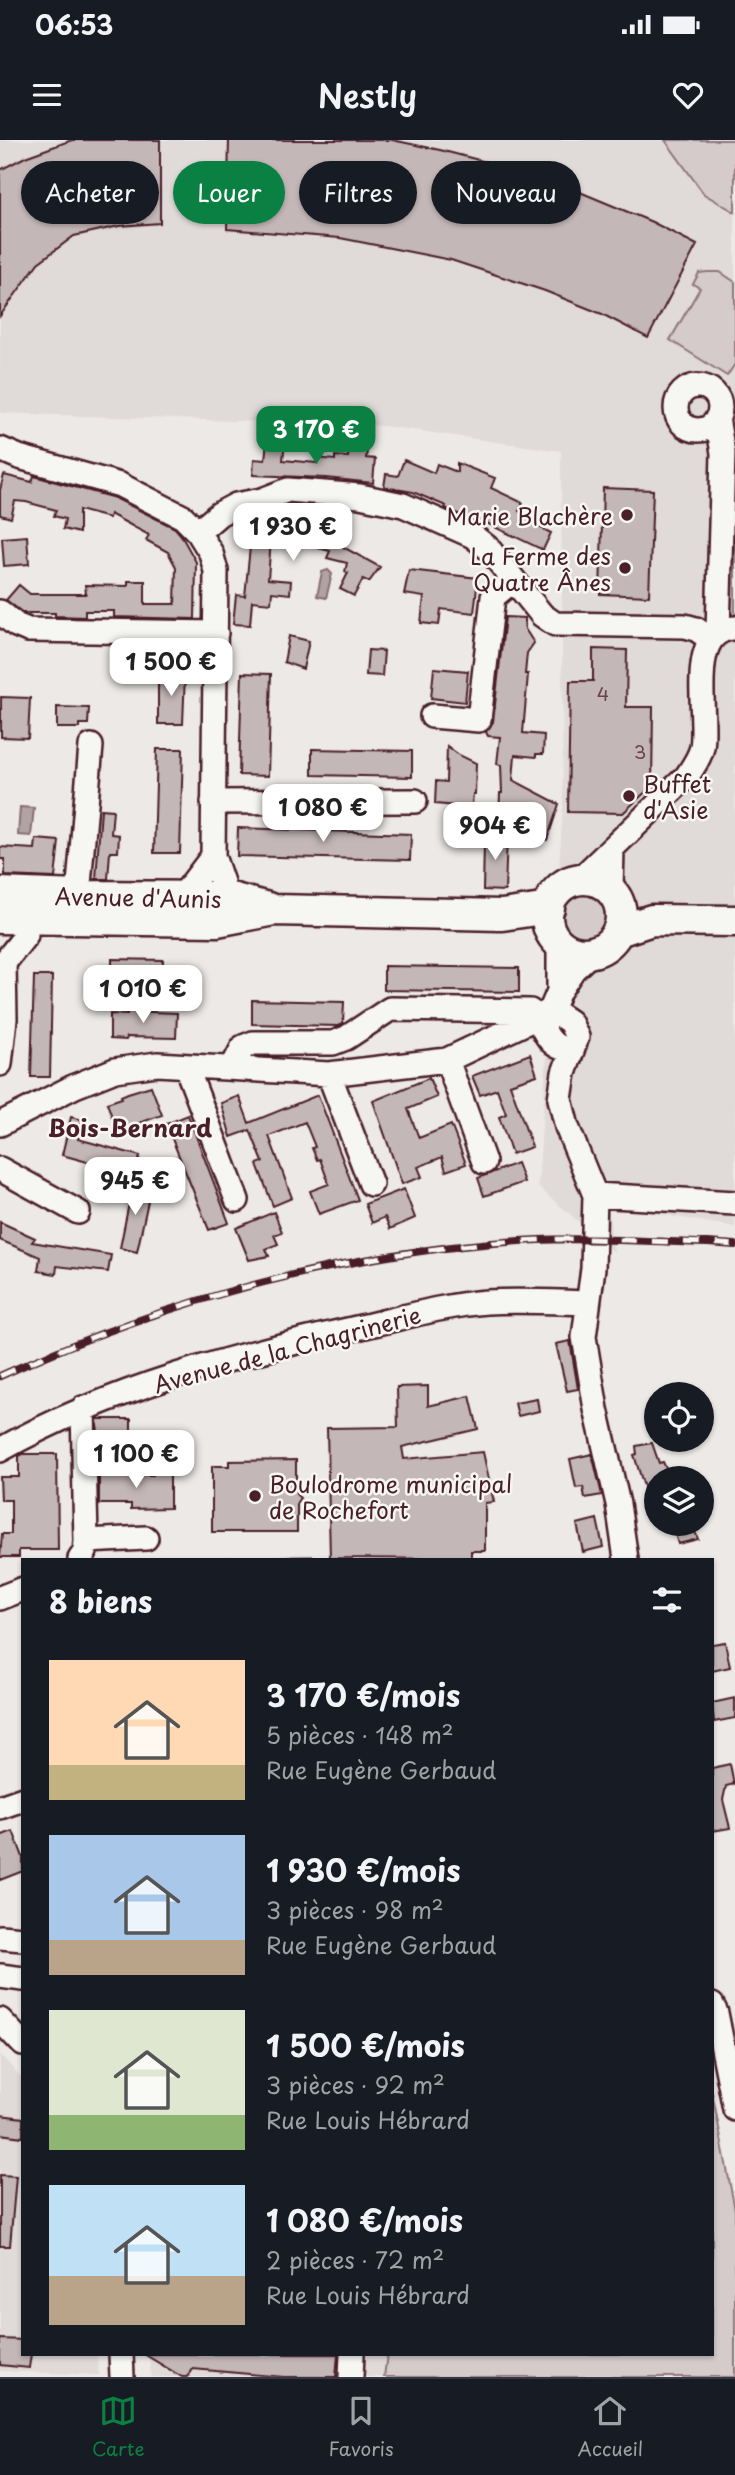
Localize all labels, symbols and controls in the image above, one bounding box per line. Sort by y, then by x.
text: 06:53 [35,5,113,44]
text: Nestly [318,71,417,119]
icon: menu [28,76,66,114]
icon: heart [669,76,707,114]
chip: Acheter [21,161,159,224]
chip: Louer [173,161,285,224]
chip: Filtres [299,161,417,224]
chip: Nouveau [431,161,581,224]
pin: 3 170 € [251,406,381,466]
text: 3 170 € [272,411,360,446]
place label: Marie Blachère [446,498,613,533]
pin: 1 930 € [228,504,358,563]
marker: Marie Blachère [619,507,635,523]
text: 1 930 € [249,508,337,543]
place label: La Ferme des Quatre Ânes [470,538,611,599]
marker: La Ferme des Quatre Ânes [617,560,633,576]
pin: 1 500 € [106,638,236,698]
text: 1 500 € [126,643,216,678]
house number: 4 [597,679,609,707]
house number: 3 [634,737,646,765]
place label: Buffet d'Asie [643,766,711,827]
pin: 1 080 € [258,784,388,844]
marker: Buffet d'Asie [621,788,637,804]
text: 1 080 € [278,789,368,824]
pin: 904 € [446,802,544,862]
text: 904 € [459,807,531,842]
street label: Avenue d'Aunis [54,878,222,916]
pin: 1 010 € [78,966,208,1025]
text: 1 010 € [99,970,187,1005]
district label: Bois-Bernard [48,1109,212,1145]
pin: 945 € [86,1158,184,1217]
text: 945 € [100,1162,170,1197]
street label: Avenue de la Chagrinerie [149,1296,425,1402]
map controls [644,1382,714,1536]
button: locate [644,1382,714,1452]
pin: 1 100 € [71,1430,201,1490]
text: 1 100 € [93,1435,179,1470]
place label: Boulodrome municipal de Rochefort [269,1466,512,1527]
button: layers [644,1466,714,1536]
marker: Boulodrome municipal de Rochefort [247,1488,263,1504]
text: 8 biens [49,1578,152,1623]
icon: filters [648,1581,686,1619]
text: 3 170 €/mois [266,1672,460,1717]
icon: home [105,1688,189,1772]
text: 5 pièces · 148 m² [266,1717,454,1752]
text: Rue Eugène Gerbaud [266,1752,496,1787]
text: 1 930 €/mois [266,1847,461,1892]
icon: home [105,1863,189,1947]
text: 3 pièces · 98 m² [266,1892,444,1927]
text: Rue Eugène Gerbaud [266,1927,496,1962]
text: 1 500 €/mois [266,2022,465,2067]
icon: home [105,2038,189,2122]
text: 3 pièces · 92 m² [266,2067,445,2102]
text: Rue Louis Hébrard [266,2102,470,2137]
text: 1 080 €/mois [266,2197,463,2242]
icon: home [105,2213,189,2297]
text: 2 pièces · 72 m² [266,2242,444,2277]
text: Rue Louis Hébrard [266,2277,470,2312]
tab: Carte [92,2392,145,2462]
tab: Favoris [328,2392,394,2462]
tab: Accueil [578,2392,643,2462]

